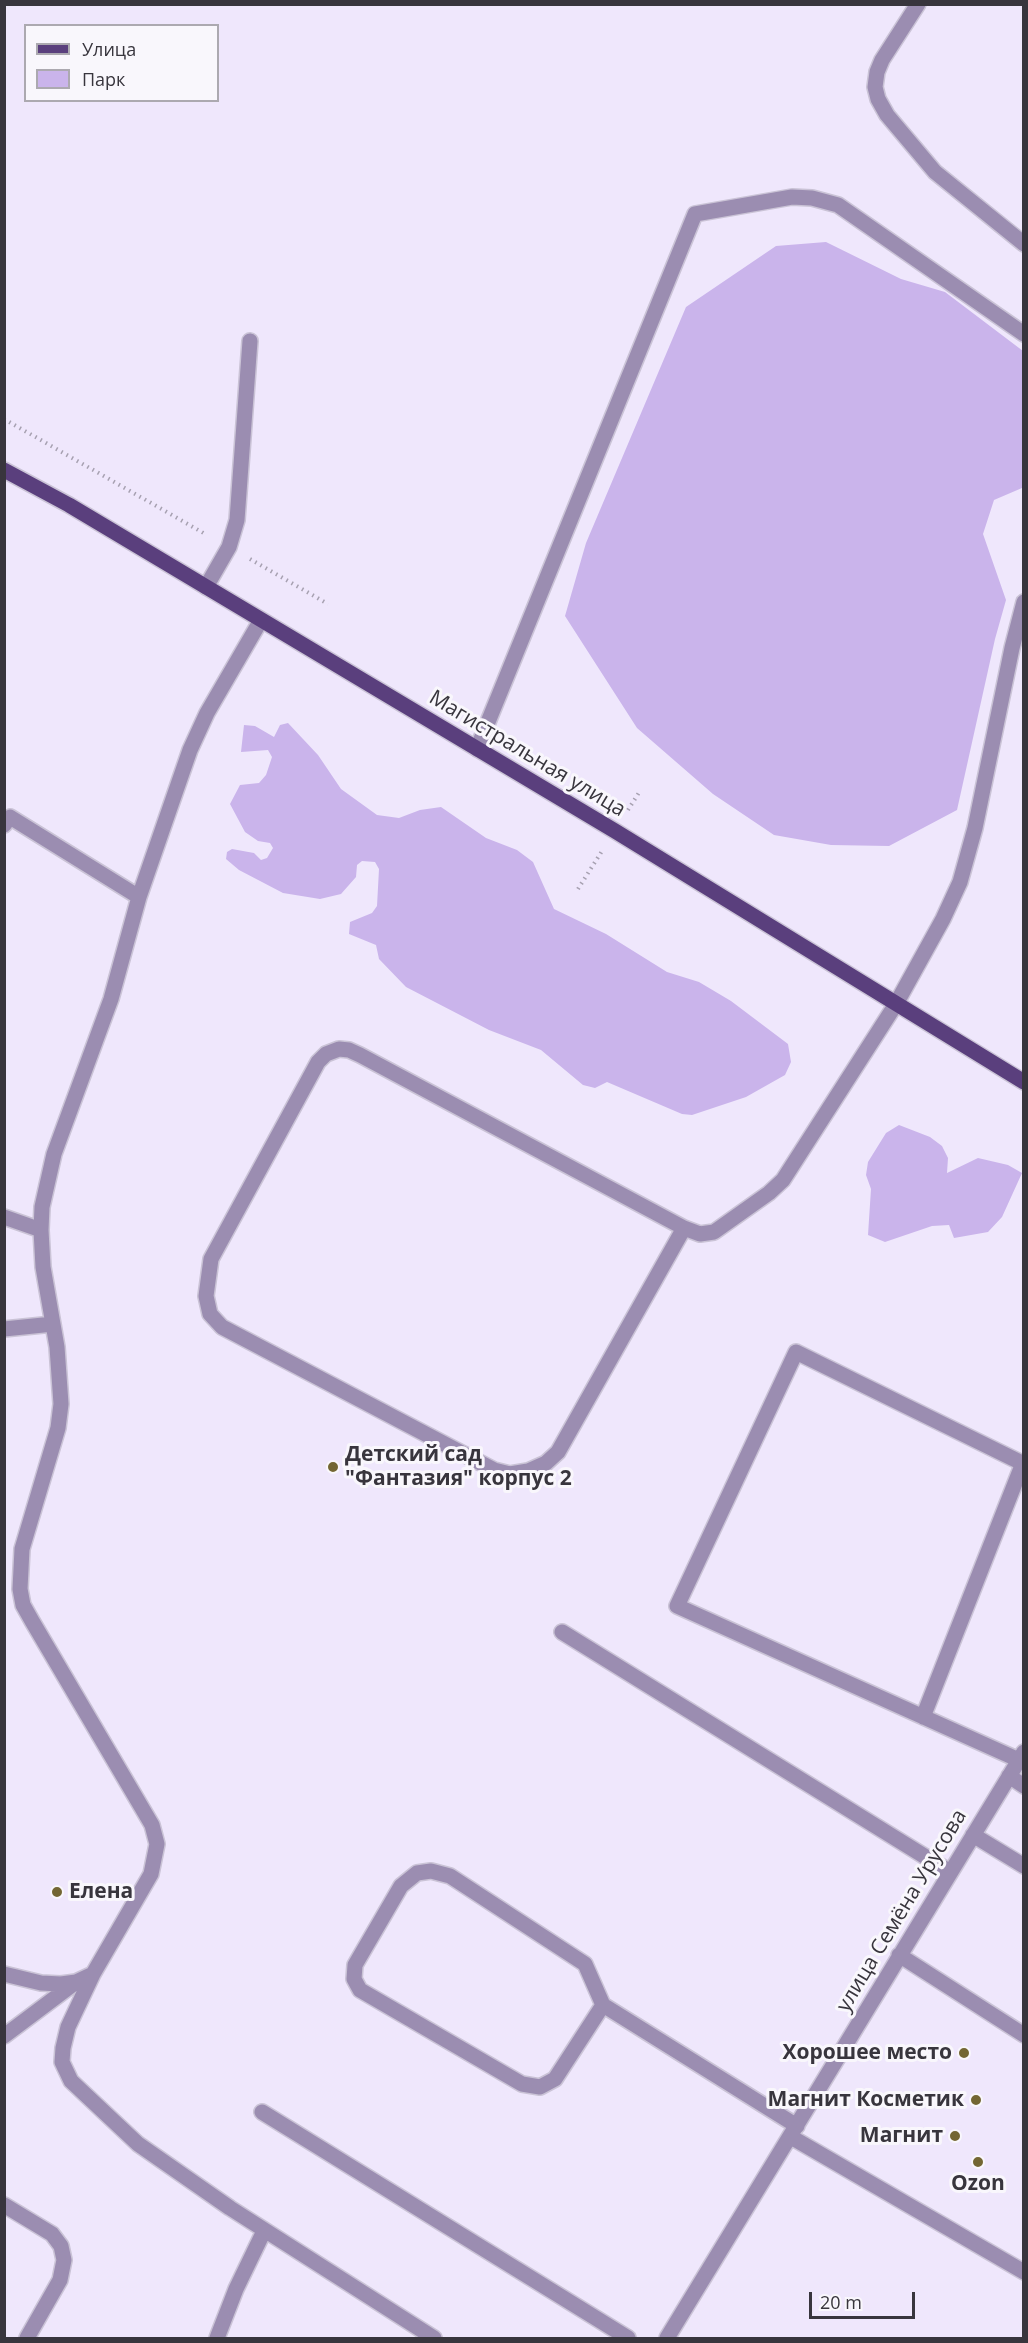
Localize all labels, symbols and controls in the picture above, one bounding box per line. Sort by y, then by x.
legend [24,24,219,102]
text: Улица [82,37,136,61]
text: Парк [82,67,125,91]
street label: Магистральная улица [424,685,630,823]
place label: Детский сад "Фантазия" корпус 2 [345,1442,572,1492]
marker: Детский сад "Фантазия" корпус 2 [326,1460,340,1474]
street label: улица Семёна Урусова [832,1805,972,2017]
place label: Елена [69,1879,133,1905]
marker: Елена [50,1885,64,1899]
place label: Хорошее место [783,2040,952,2066]
marker: Хорошее место [957,2046,971,2060]
place label: Магнит Косметик [768,2087,964,2113]
marker: Магнит Косметик [969,2093,983,2107]
place label: Магнит [860,2123,943,2149]
marker: Магнит [948,2129,962,2143]
marker: Ozon [971,2155,985,2169]
place label: Ozon [951,2171,1005,2197]
scale bar [812,2280,918,2318]
text: 20 m [820,2290,862,2314]

